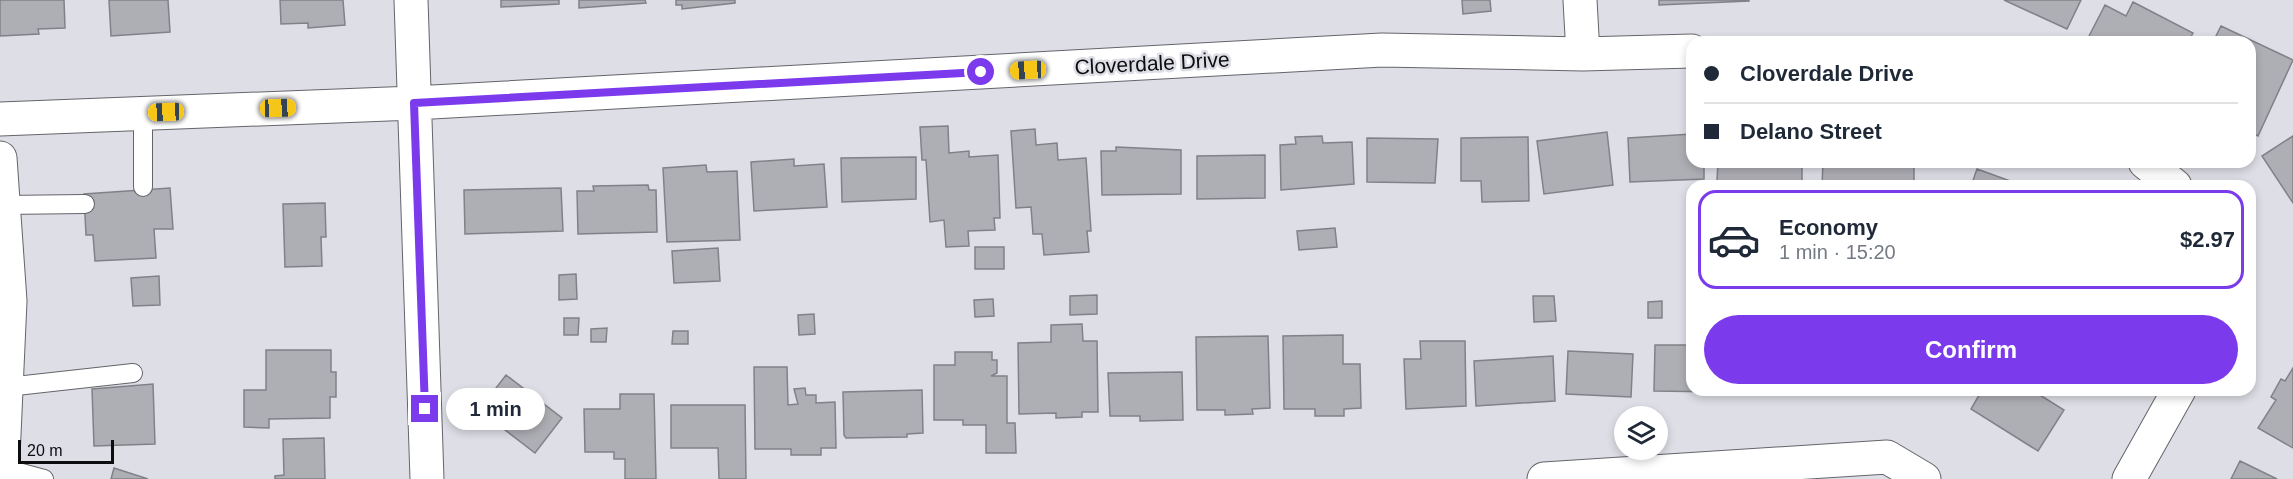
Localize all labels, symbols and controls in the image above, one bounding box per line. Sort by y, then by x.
street label: Cloverdale Drive [1074,47,1230,79]
route start [967,58,994,85]
car [1010,60,1046,80]
text: Cloverdale Drive [1740,61,1914,86]
car [260,98,296,118]
car [148,102,184,122]
text: Delano Street [1740,119,1882,144]
icon: car [1707,213,1761,267]
text: Economy [1779,215,1878,240]
text: $2.97 [2180,227,2235,252]
text: 1 min · 15:20 [1779,241,1896,263]
button: Confirm [1704,315,2238,384]
callout: 1 min [446,388,545,430]
route end [411,395,438,422]
text: 1 min [469,398,522,420]
map controls [1614,406,1668,460]
button: layers [1614,406,1668,460]
scale bar [18,437,114,464]
text: 20 m [27,442,63,459]

